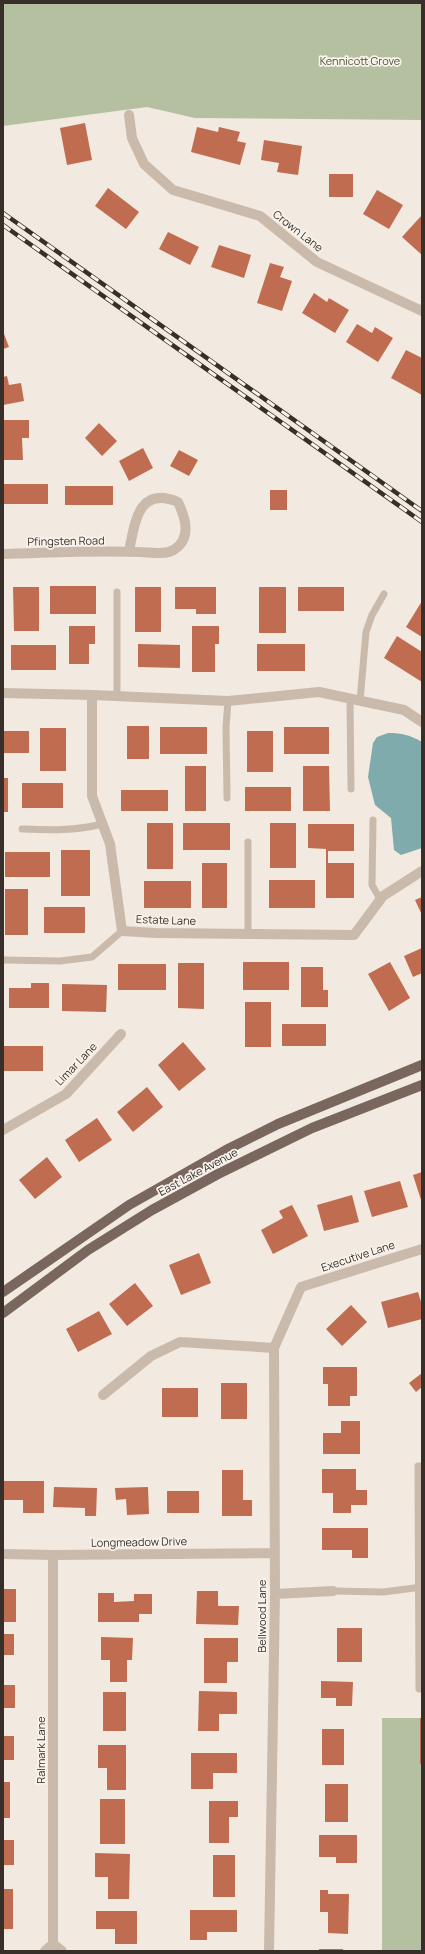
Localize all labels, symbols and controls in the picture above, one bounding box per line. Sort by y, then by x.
park label: Kennicott Grove [320,53,401,68]
street label: Crown Lane [270,206,327,255]
street label: Pfingsten Road [27,532,105,549]
street label: Estate Lane [136,911,197,928]
street label: Limar Lane [51,1038,100,1088]
street label: East Lake Avenue [155,1144,241,1199]
street label: Executive Lane [319,1236,397,1274]
street label: Longmeadow Drive [91,1533,188,1550]
street label: Bellwood Lane [254,1579,269,1652]
street label: Ralmark Lane [33,1716,48,1784]

